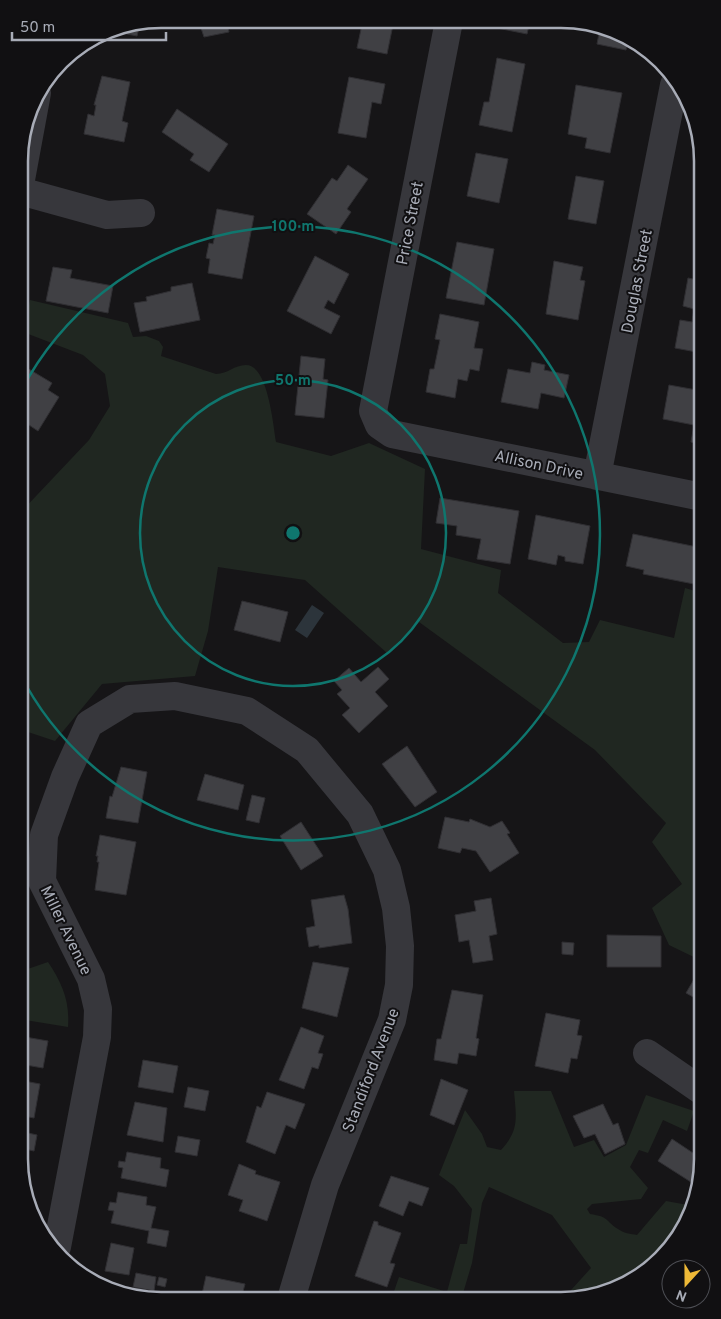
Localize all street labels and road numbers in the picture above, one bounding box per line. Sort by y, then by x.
street label: Price Street [393,180,429,267]
street label: Douglas Street [618,228,658,335]
street label: Allison Drive [492,447,585,485]
street label: Miller Avenue [35,883,95,979]
street label: Standiford Avenue [339,1006,405,1136]

